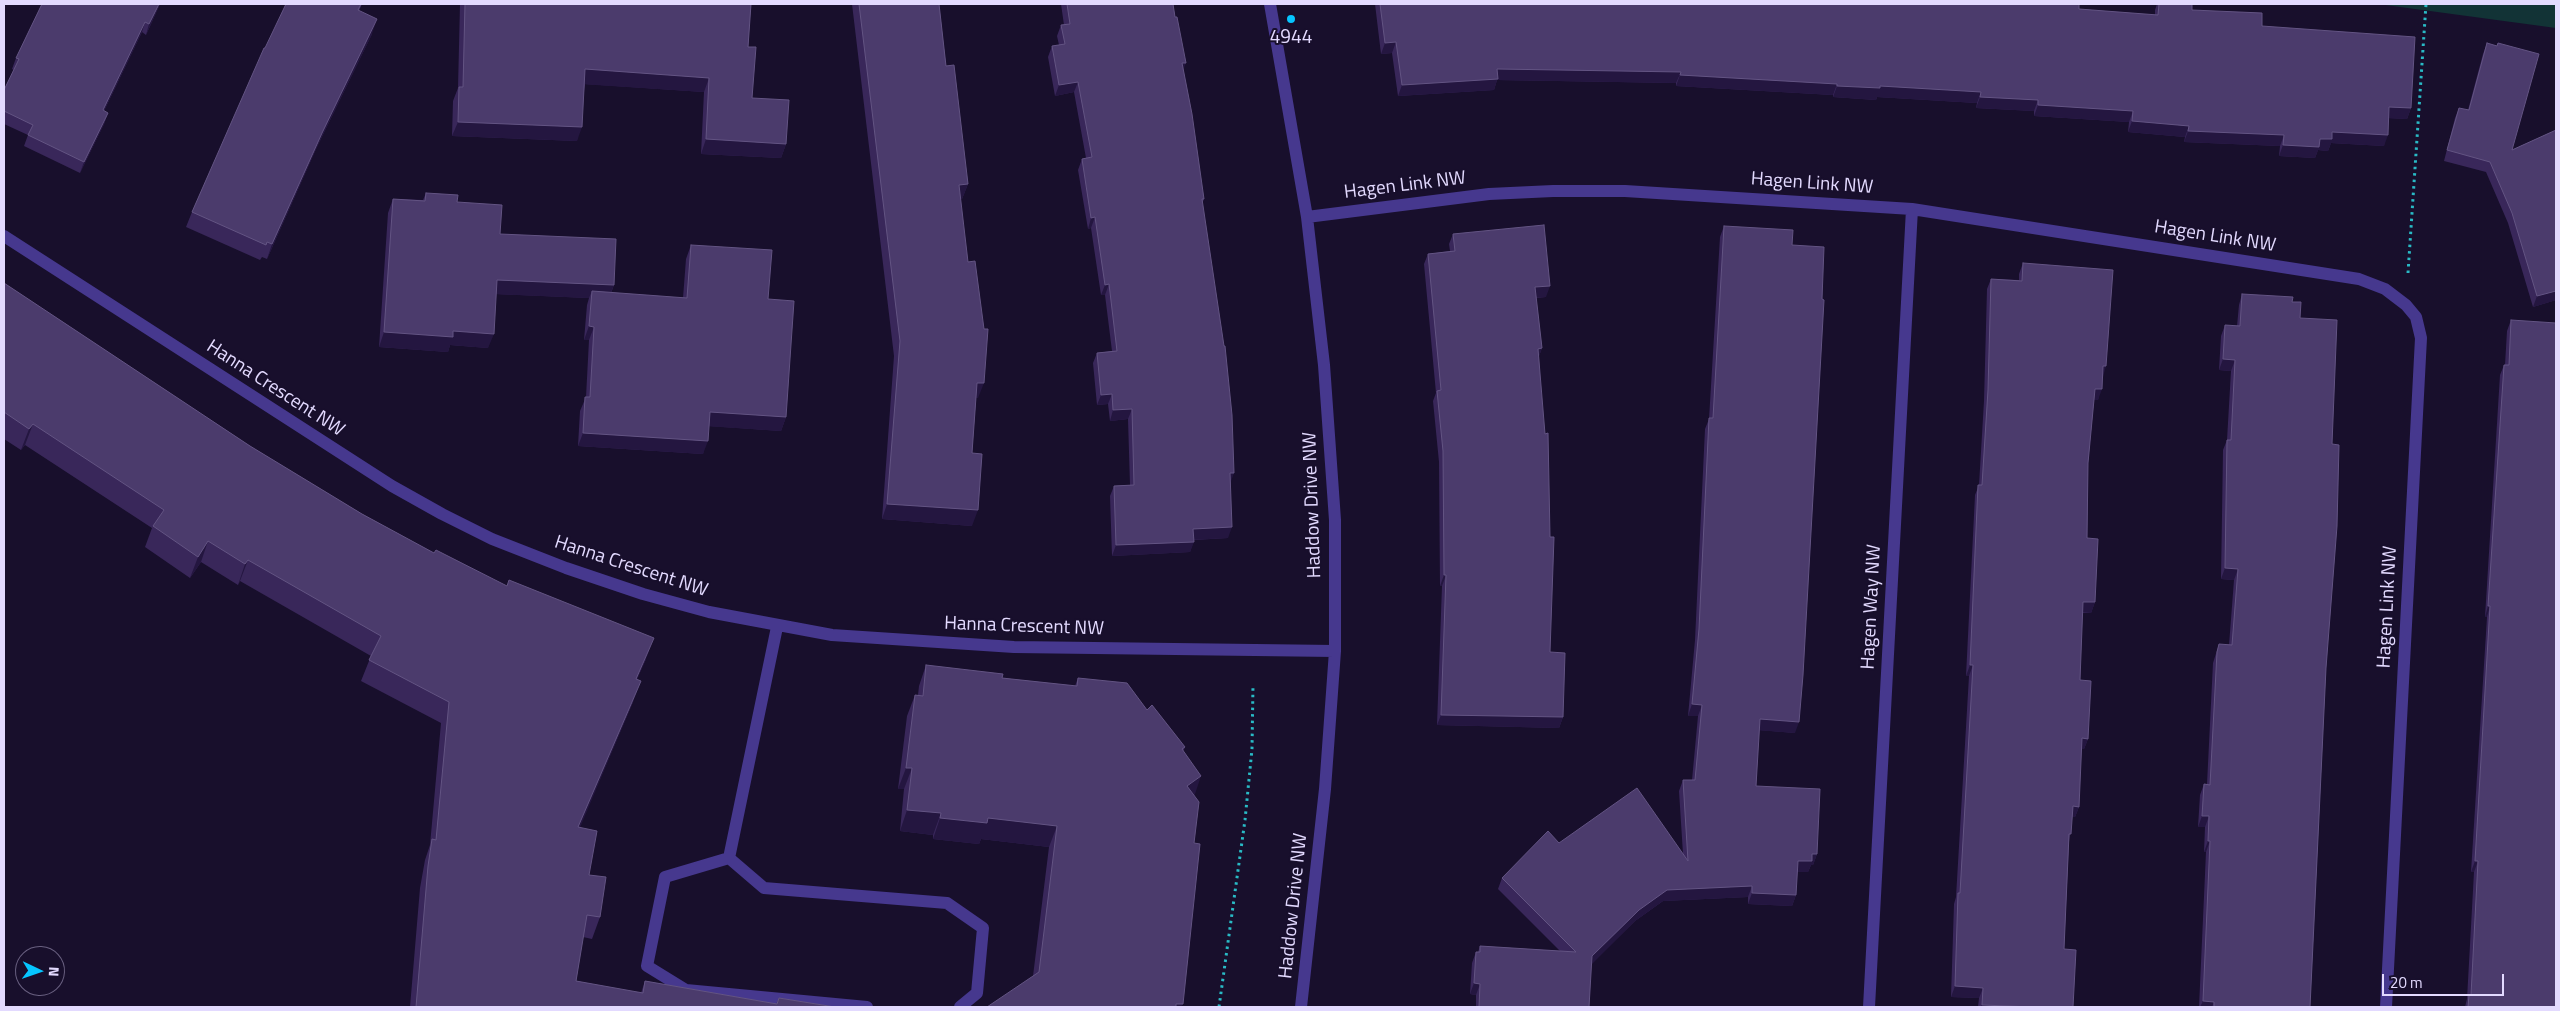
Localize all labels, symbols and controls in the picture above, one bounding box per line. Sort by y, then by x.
marker: 4944 [1285,13,1297,25]
place label: 4944 [1270,27,1312,49]
street label: Hagen Link NW [1343,167,1467,205]
street label: Hagen Link NW [1750,168,1874,200]
street label: Hagen Link NW [2153,216,2277,258]
street label: Hanna Crescent NW [202,336,348,442]
street label: Haddow Drive NW [1299,431,1327,579]
street label: Hanna Crescent NW [551,531,711,603]
street label: Hagen Way NW [1857,544,1887,670]
street label: Hagen Link NW [2373,545,2403,669]
street label: Hanna Crescent NW [944,613,1104,641]
street label: Haddow Drive NW [1275,832,1313,980]
north arrow [15,946,65,996]
scale bar [2385,964,2508,996]
text: N [44,966,65,977]
text: 20 m [2390,971,2423,994]

